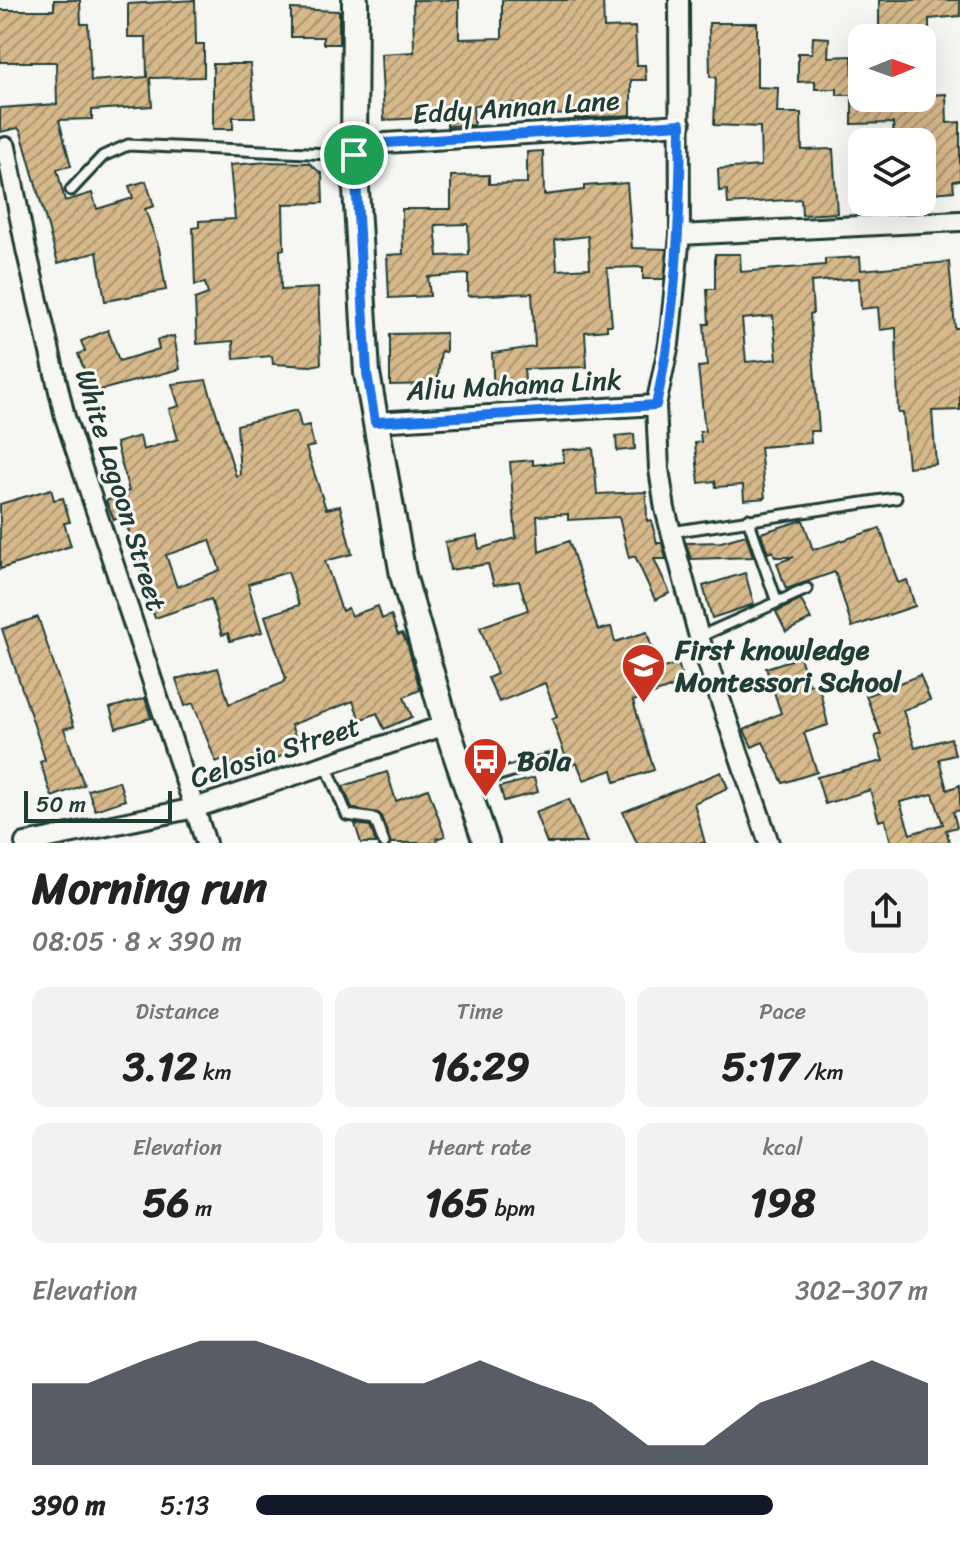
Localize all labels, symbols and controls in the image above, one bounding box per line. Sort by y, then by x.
north arrow [848,24,936,112]
map controls [848,24,936,216]
street label: Eddy Annan Lane [411,75,621,139]
pin [320,121,388,189]
button: layers [848,128,936,216]
icon: arrive [332,133,376,177]
street label: Aliu Mahama Link [404,355,623,415]
street label: White Lagoon Street [61,363,181,617]
place label: First knowledge Montessori School [674,625,902,706]
school or university icon: First knowledge Montessori School [620,641,668,704]
street label: Celosia Street [183,701,367,803]
bus stop icon: Bola [462,736,510,799]
place label: Bola [517,736,572,785]
text: 50 m [36,785,86,824]
scale bar [24,787,172,823]
text: Morning run [32,849,267,927]
button: share [844,869,928,953]
text: 08:05 · 8 × 390 m [32,918,242,964]
text: Distance [136,992,219,1031]
text: Time [457,992,503,1031]
text: Pace [759,992,806,1031]
text: 3.12 [123,1031,197,1102]
text: 16:29 [430,1031,530,1102]
text: 5:17 [722,1031,798,1102]
text: km [197,1053,232,1092]
text: /km [798,1053,844,1092]
text: Elevation [133,1128,222,1167]
text: Heart rate [428,1128,532,1167]
text: kcal [763,1128,803,1167]
text: 56 [142,1167,190,1238]
text: 165 [425,1167,489,1238]
text: 198 [750,1167,816,1238]
text: m [190,1189,212,1228]
text: bpm [489,1189,535,1228]
text: Elevation [32,1267,137,1313]
text: 302–307 m [795,1267,928,1313]
text: 390 m [32,1482,105,1528]
text: 5:13 [160,1482,209,1528]

